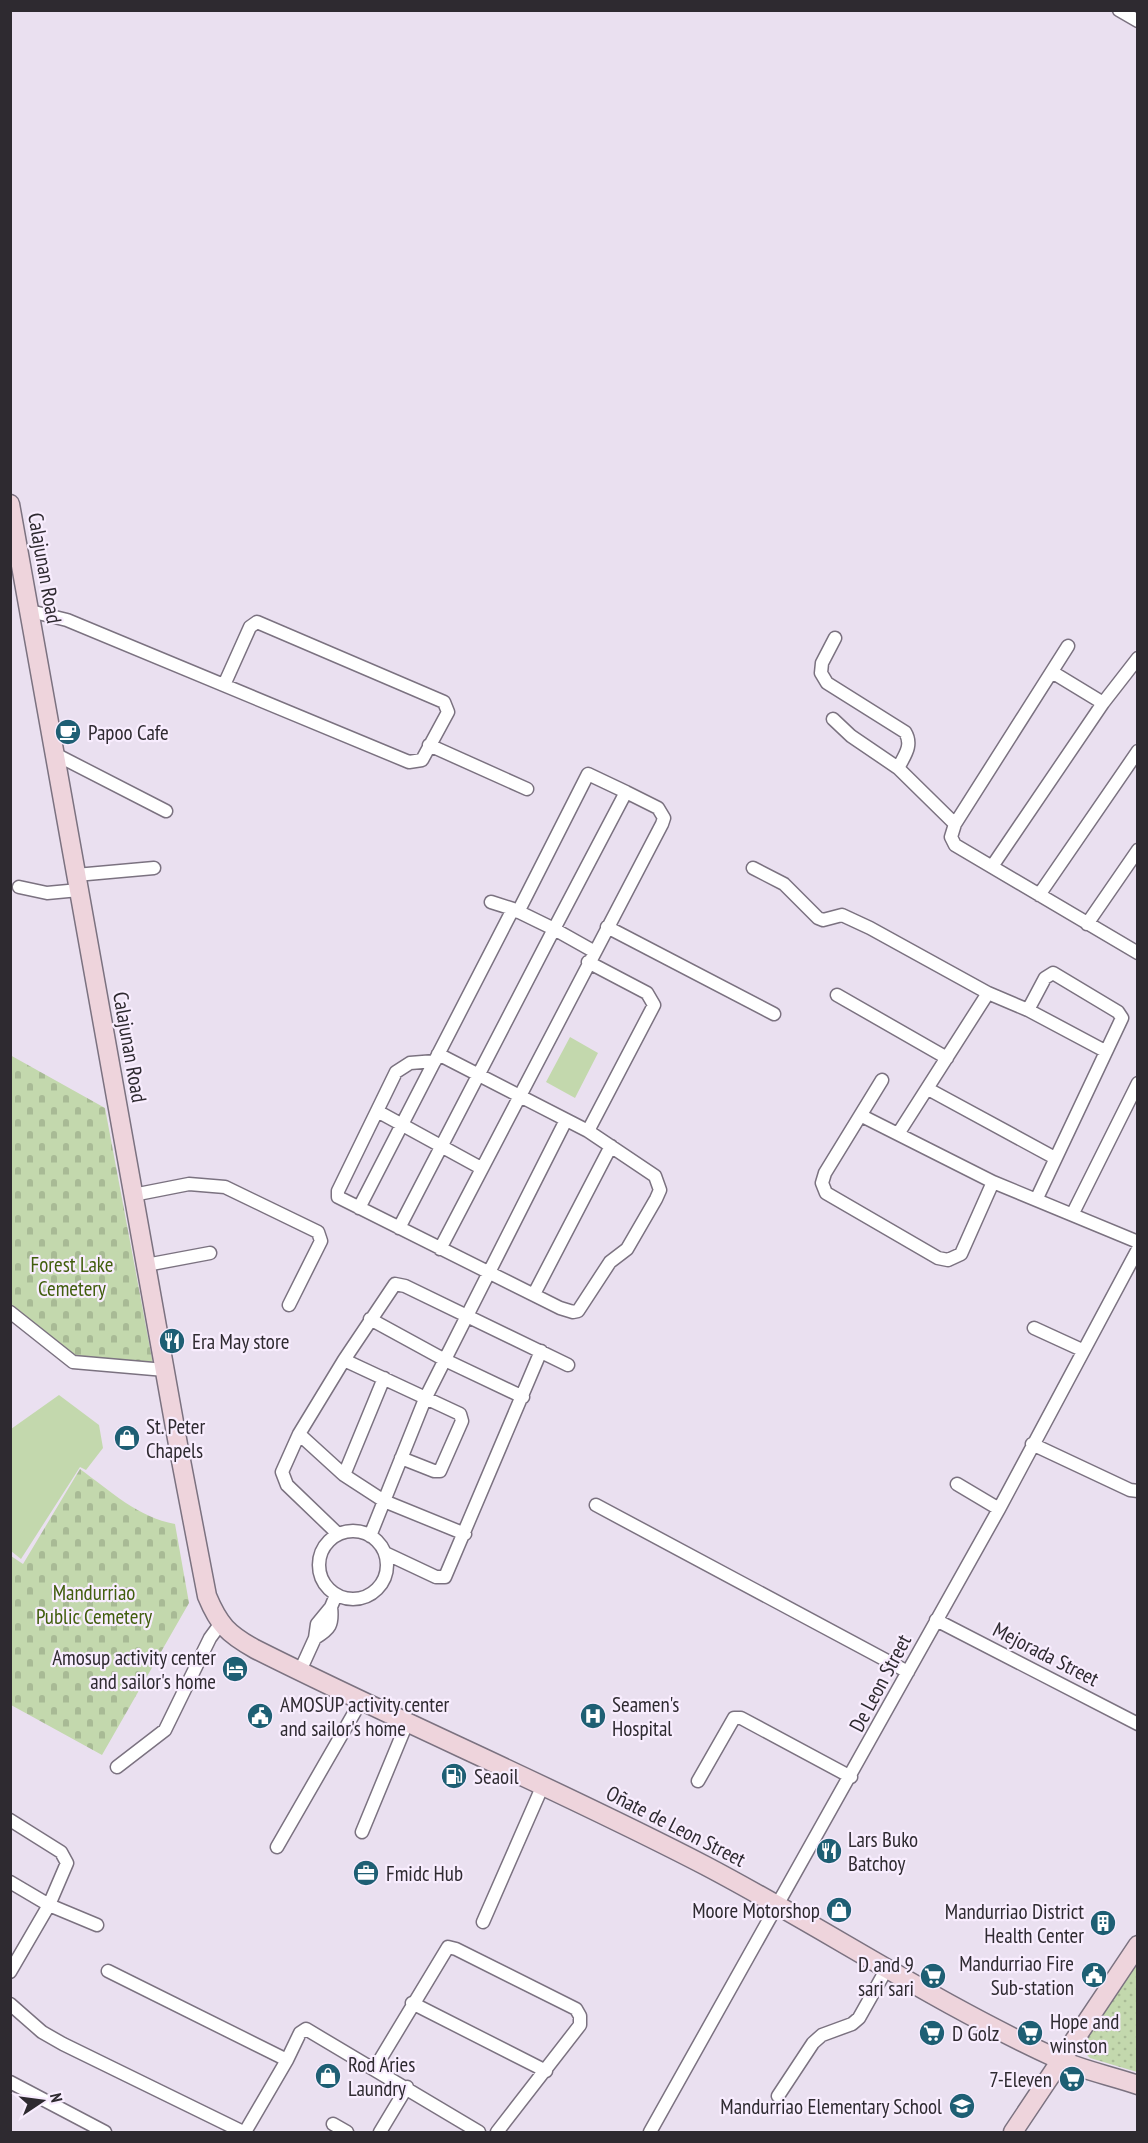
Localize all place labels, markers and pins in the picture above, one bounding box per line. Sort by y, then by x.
cafe icon: Papoo Cafe [53,717,83,747]
place label: Papoo Cafe [88,719,169,746]
restaurant icon: Era May store [157,1326,187,1356]
place label: Era May store [192,1328,289,1355]
place label: St. Peter Chapels [146,1413,205,1464]
shop icon: St. Peter Chapels [112,1423,142,1453]
place label: Amosup activity center and sailor's home [52,1644,216,1695]
hotel icon: Amosup activity center and sailor's home [220,1654,250,1684]
place label: AMOSUP activity center and sailor's home [280,1691,450,1742]
place label: Seamen's Hospital [612,1691,679,1742]
public building icon: AMOSUP activity center and sailor's home [245,1701,275,1731]
hospital icon: Seamen's Hospital [578,1701,608,1731]
fuel station icon: Seaoil [439,1761,469,1791]
place label: Seaoil [474,1763,519,1790]
place label: Lars Buko Batchoy [848,1826,918,1877]
restaurant icon: Lars Buko Batchoy [814,1836,844,1866]
office icon: Fmidc Hub [351,1858,381,1888]
place label: Fmidc Hub [386,1860,463,1887]
shop icon: Moore Motorshop [824,1895,854,1925]
place label: Moore Motorshop [692,1897,820,1924]
place label: Mandurriao District Health Center [945,1898,1084,1949]
building icon: Mandurriao District Health Center [1088,1908,1118,1938]
place label: Mandurriao Fire Sub-station [959,1950,1074,2001]
place label: D and 9 sari sari [858,1951,914,2002]
public building icon: Mandurriao Fire Sub-station [1079,1960,1109,1990]
supermarket icon: D and 9 sari sari [918,1961,948,1991]
place label: Hope and winston [1050,2008,1119,2059]
supermarket icon: D Golz [917,2018,947,2048]
supermarket icon: Hope and winston [1015,2018,1045,2048]
place label: D Golz [952,2020,999,2047]
place label: Rod Aries Laundry [348,2051,415,2102]
shop icon: Rod Aries Laundry [313,2061,343,2091]
supermarket icon: 7-Eleven [1057,2064,1087,2094]
place label: 7-Eleven [989,2066,1052,2093]
school or university icon: Mandurriao Elementary School [947,2091,977,2121]
place label: Mandurriao Elementary School [720,2093,942,2120]

